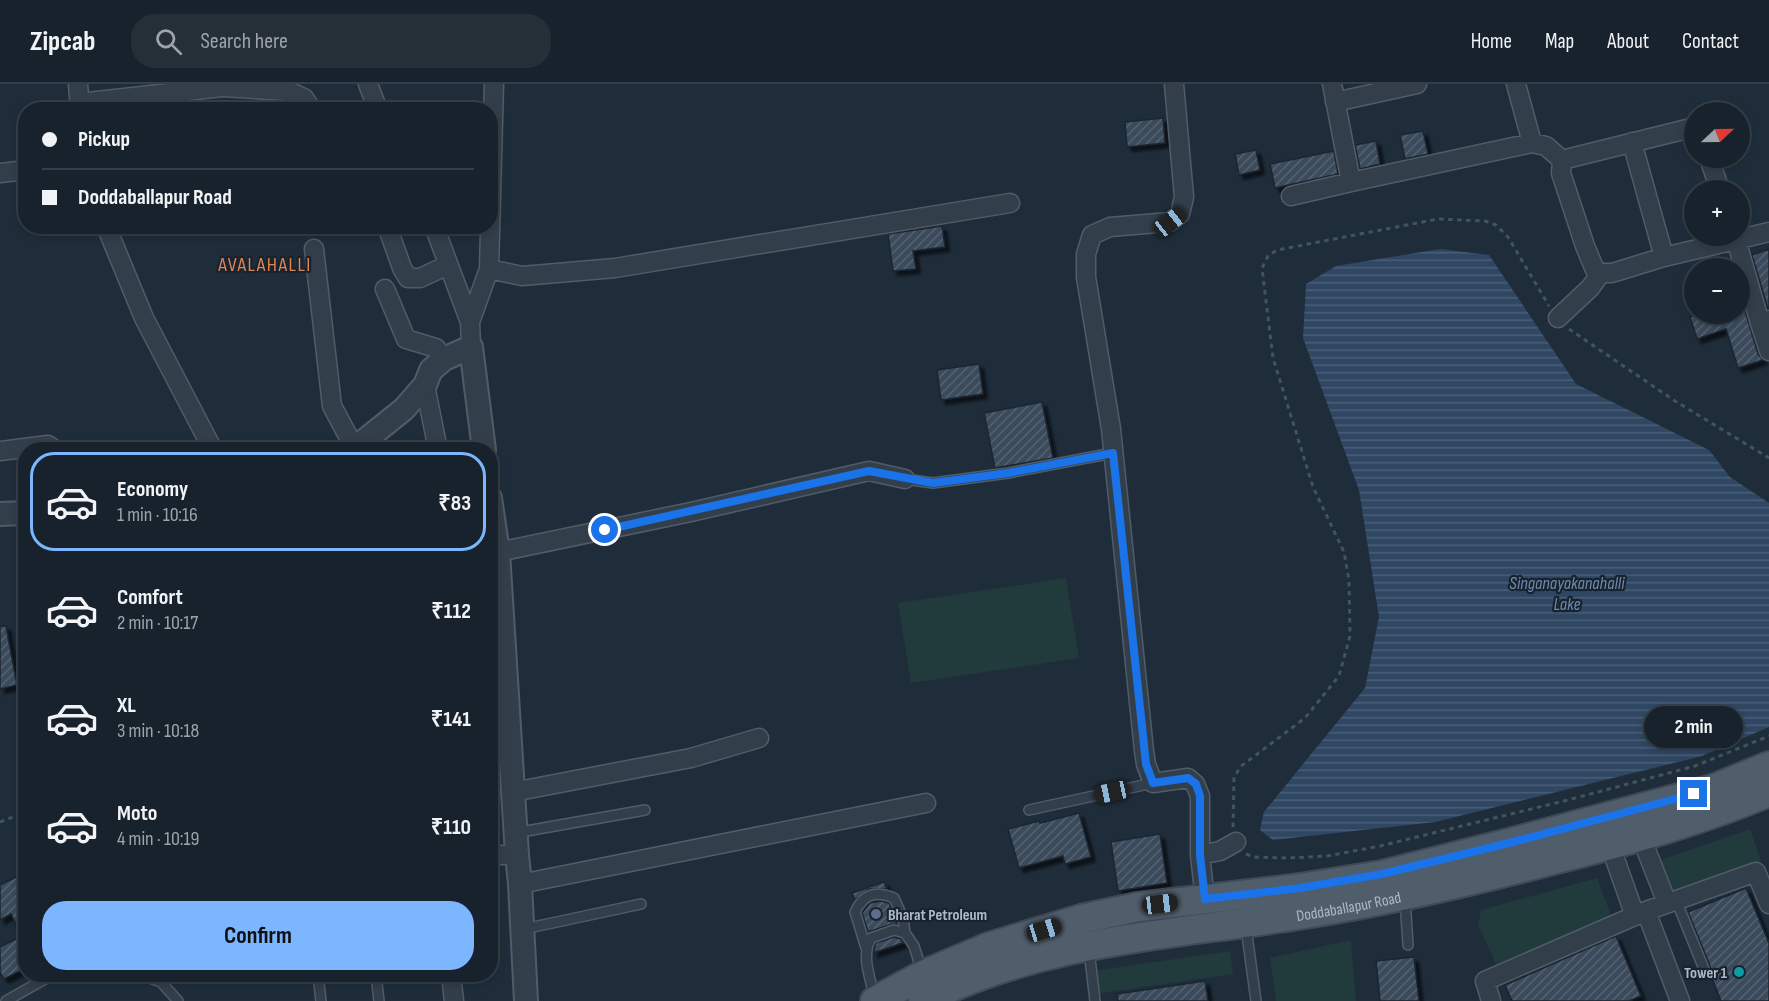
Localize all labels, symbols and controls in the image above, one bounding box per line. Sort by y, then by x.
search box [131,14,551,68]
text: Zipcab [30,25,95,58]
icon: search [152,25,185,58]
text: Search here [200,28,288,55]
text: Home [1471,29,1512,54]
text: Map [1545,29,1574,54]
text: About [1607,29,1649,54]
text: Contact [1682,29,1739,54]
north arrow [1684,102,1750,168]
map controls [1684,102,1750,324]
text: Pickup [78,126,130,153]
button: + [1684,180,1750,246]
text: Doddaballapur Road [78,184,232,211]
car [1150,204,1190,240]
district label: AVALAHALLI [217,253,312,277]
button: − [1684,258,1750,324]
icon: car [45,475,99,529]
text: Economy [117,476,188,503]
text: ₹83 [438,490,471,517]
text: 1 min · 10:16 [117,503,198,527]
route start [591,516,618,543]
water label: Singanayakanahalli Lake [1509,573,1625,615]
icon: car [45,583,99,637]
text: Comfort [117,584,183,611]
text: ₹112 [431,598,471,625]
text: 2 min · 10:17 [117,611,198,635]
icon: car [45,691,99,745]
text: XL [117,692,136,719]
text: ₹141 [431,706,471,733]
callout: 2 min [1644,707,1744,749]
text: 2 min [1674,715,1713,739]
text: 3 min · 10:18 [117,719,199,743]
car [1093,779,1131,805]
route end [1680,780,1707,807]
icon: car [45,799,99,853]
text: Moto [117,800,157,827]
text: ₹110 [431,814,471,841]
text: 4 min · 10:19 [117,827,199,851]
street label: Doddaballapur Road [1295,888,1403,926]
car [1141,893,1179,915]
button: Confirm [42,901,474,970]
place label: Bharat Petroleum [888,906,987,925]
marker: Bharat Petroleum [869,907,883,921]
car [1024,916,1064,944]
place label: Tower 1 [1684,964,1728,983]
marker: Tower 1 [1732,965,1746,979]

